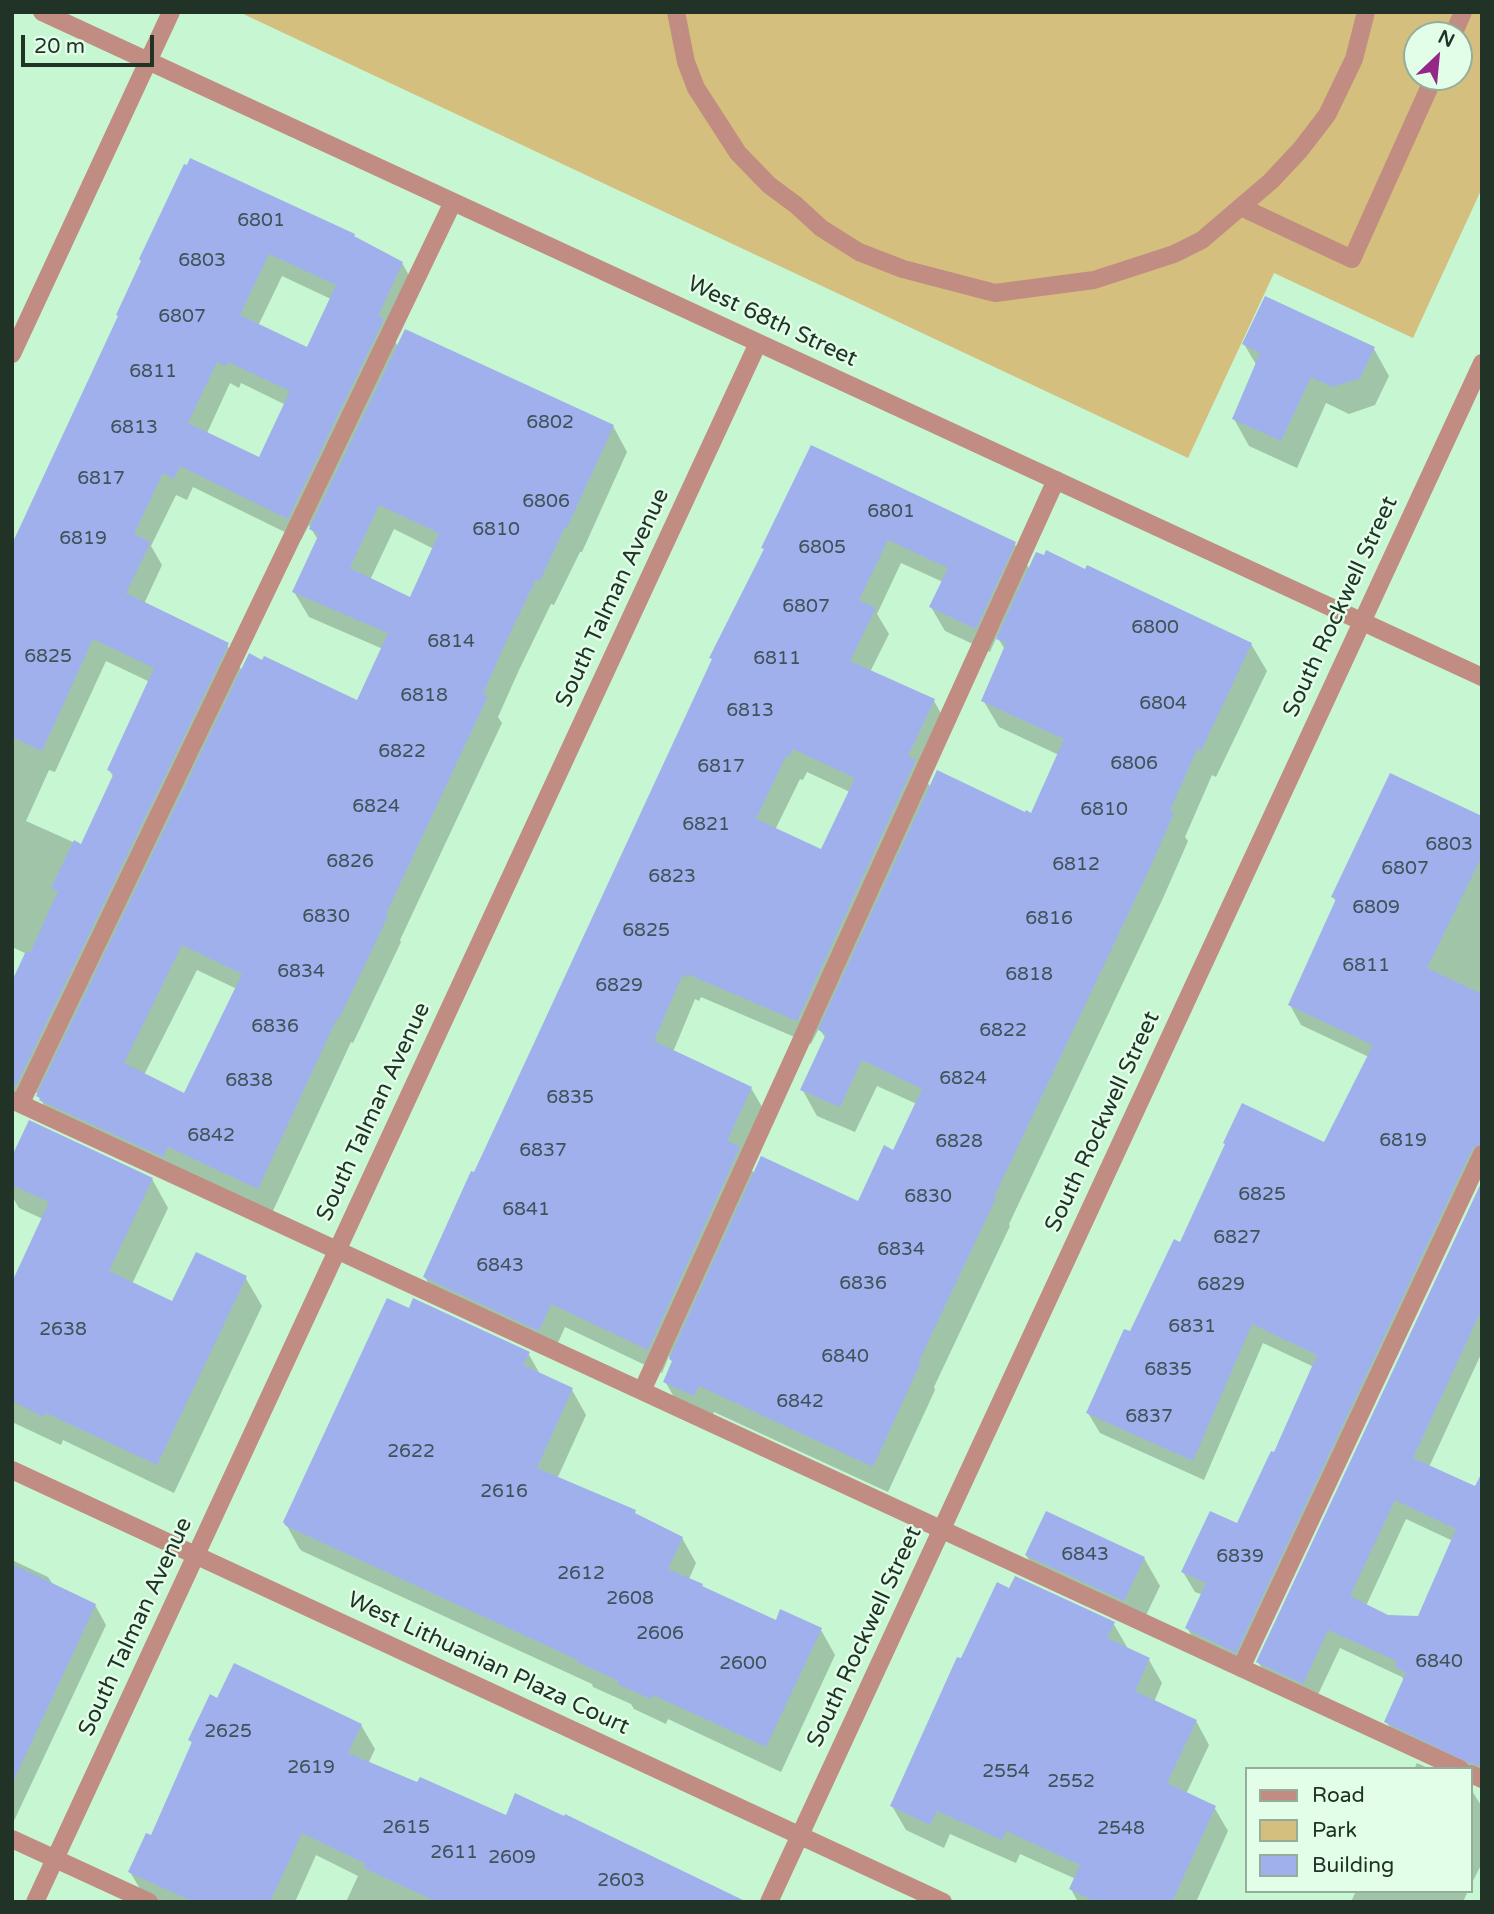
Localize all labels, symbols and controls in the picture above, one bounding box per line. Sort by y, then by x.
scale bar [24,21,158,65]
north arrow [1403,21,1473,91]
text: N [1435,26,1458,52]
text: 20 m [34,34,85,59]
house number: 6801 [237,210,285,232]
house number: 6803 [178,250,226,272]
street label: West 68th Street [683,271,861,373]
house number: 6807 [158,306,206,328]
house number: 6811 [129,361,177,383]
house number: 6802 [526,412,574,434]
house number: 6813 [110,417,158,439]
house number: 6817 [77,468,125,490]
street label: South Talman Avenue [550,484,676,712]
house number: 6806 [522,491,570,513]
street label: South Rockwell Street [1278,492,1404,722]
house number: 6801 [867,501,915,523]
house number: 6810 [472,519,520,541]
house number: 6819 [59,528,107,550]
house number: 6805 [798,537,846,559]
house number: 6807 [782,596,830,618]
house number: 6800 [1131,617,1179,639]
house number: 6814 [427,631,475,653]
house number: 6825 [24,646,72,668]
house number: 6811 [753,648,801,670]
house number: 6818 [400,685,448,707]
house number: 6804 [1139,693,1187,715]
house number: 6813 [726,700,774,722]
house number: 6822 [378,741,426,763]
house number: 6806 [1110,753,1158,775]
house number: 6817 [697,756,745,778]
house number: 6824 [352,796,400,818]
house number: 6810 [1080,799,1128,821]
house number: 6821 [682,814,730,836]
house number: 6803 [1425,834,1473,856]
house number: 6826 [326,851,374,873]
house number: 6812 [1052,854,1100,876]
house number: 6807 [1381,858,1429,880]
house number: 6823 [648,866,696,888]
house number: 6809 [1352,897,1400,919]
house number: 6830 [302,906,350,928]
house number: 6816 [1025,908,1073,930]
house number: 6825 [622,920,670,942]
house number: 6811 [1342,955,1390,977]
house number: 6834 [277,961,325,983]
house number: 6818 [1005,964,1053,986]
house number: 6829 [595,975,643,997]
street label: South Talman Avenue [311,998,437,1226]
street label: South Rockwell Street [1040,1007,1166,1237]
house number: 6836 [251,1016,299,1038]
house number: 6822 [979,1020,1027,1042]
house number: 6824 [939,1068,987,1090]
house number: 6838 [225,1070,273,1092]
house number: 6835 [546,1087,594,1109]
house number: 6842 [187,1125,235,1147]
house number: 6819 [1379,1130,1427,1152]
house number: 6828 [935,1131,983,1153]
house number: 6837 [519,1140,567,1162]
house number: 6825 [1238,1184,1286,1206]
house number: 6830 [904,1186,952,1208]
house number: 6841 [502,1199,550,1221]
house number: 6827 [1213,1227,1261,1249]
house number: 6834 [877,1239,925,1261]
house number: 6843 [476,1255,524,1277]
house number: 6836 [839,1273,887,1295]
house number: 6829 [1197,1274,1245,1296]
house number: 6831 [1168,1316,1216,1338]
house number: 2638 [39,1319,87,1341]
house number: 6840 [821,1346,869,1368]
house number: 6835 [1144,1359,1192,1381]
house number: 6842 [776,1391,824,1413]
house number: 6837 [1125,1406,1173,1428]
house number: 2622 [387,1441,435,1463]
house number: 2616 [480,1481,528,1503]
street label: South Talman Avenue [73,1513,199,1741]
street label: South Rockwell Street [802,1522,928,1752]
house number: 6843 [1061,1544,1109,1566]
house number: 6839 [1216,1546,1264,1568]
house number: 2612 [557,1563,605,1585]
street label: West Lithuanian Plaza Court [343,1586,633,1742]
house number: 2608 [606,1588,654,1610]
house number: 2606 [636,1623,684,1645]
house number: 6840 [1415,1651,1463,1673]
house number: 2600 [719,1653,767,1675]
house number: 2625 [204,1721,252,1743]
house number: 2619 [287,1757,335,1779]
house number: 2554 [982,1761,1030,1783]
legend [1246,1767,1473,1893]
house number: 2552 [1047,1771,1095,1793]
text: Road [1312,1783,1365,1808]
house number: 2615 [382,1817,430,1839]
house number: 2548 [1097,1818,1145,1840]
text: Park [1312,1818,1357,1843]
house number: 2611 [430,1842,478,1864]
house number: 2609 [488,1847,536,1869]
text: Building [1312,1853,1394,1878]
house number: 2603 [597,1870,645,1892]

